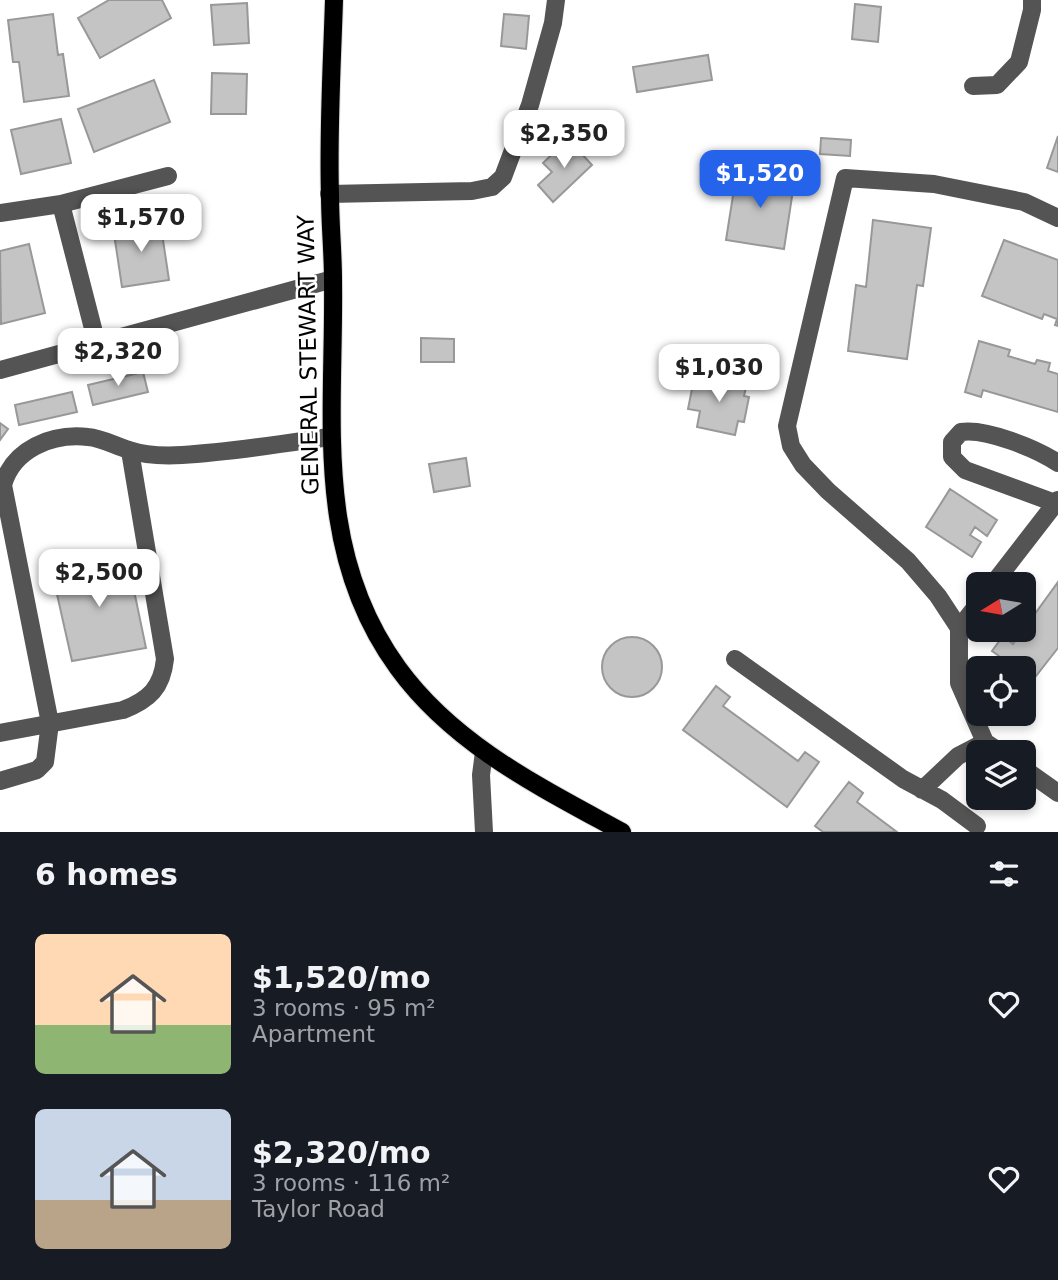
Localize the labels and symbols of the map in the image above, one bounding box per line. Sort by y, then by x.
pin: $2,350 [507,110,621,170]
pin: $1,520 [703,150,817,210]
pin: $1,570 [84,194,198,254]
street label: GENERAL STEWART WAY [293,214,323,495]
pin: $2,320 [61,328,175,388]
pin: $1,030 [662,344,776,404]
pin: $2,500 [42,550,156,609]
north arrow [966,572,1036,642]

